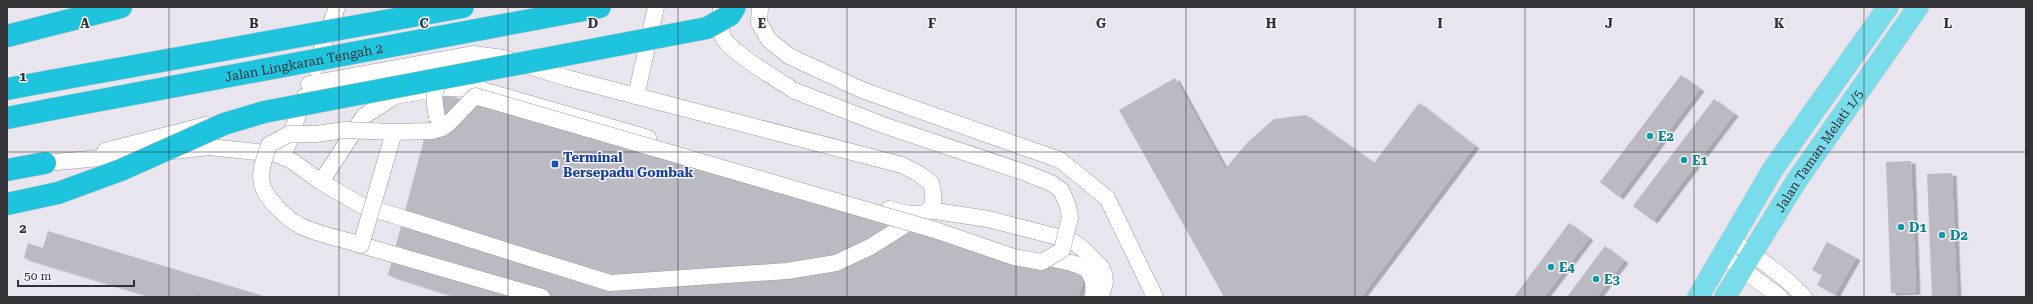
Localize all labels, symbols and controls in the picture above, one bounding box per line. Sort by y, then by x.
text: A [80,16,90,31]
text: B [249,16,259,31]
text: C [419,16,429,31]
text: D [588,16,598,31]
text: E [758,16,766,31]
text: F [928,16,936,31]
text: G [1096,16,1106,31]
text: H [1266,16,1277,31]
text: I [1437,16,1443,31]
text: J [1605,16,1613,31]
text: K [1774,16,1785,31]
text: L [1944,16,1952,31]
street label: Jalan Lingkaran Tengah 2 [224,41,384,85]
text: 1 [19,69,27,84]
street label: Jalan Taman Melati 1/5 [1772,87,1866,215]
place label: E2 [1658,129,1674,144]
marker: E2 [1645,131,1655,141]
place label: Terminal Bersepadu Gombak [563,150,693,180]
place label: E1 [1692,153,1708,168]
marker: E1 [1679,155,1689,165]
marker: Terminal Bersepadu Gombak [550,159,560,169]
place label: D1 [1909,220,1927,235]
text: 2 [19,221,27,236]
marker: D1 [1896,222,1906,232]
place label: D2 [1950,228,1968,243]
marker: D2 [1937,230,1947,240]
place label: E4 [1559,260,1575,275]
scale bar [18,262,134,288]
marker: E4 [1546,262,1556,272]
text: 50 m [24,269,51,283]
place label: E3 [1604,272,1620,287]
marker: E3 [1591,274,1601,284]

